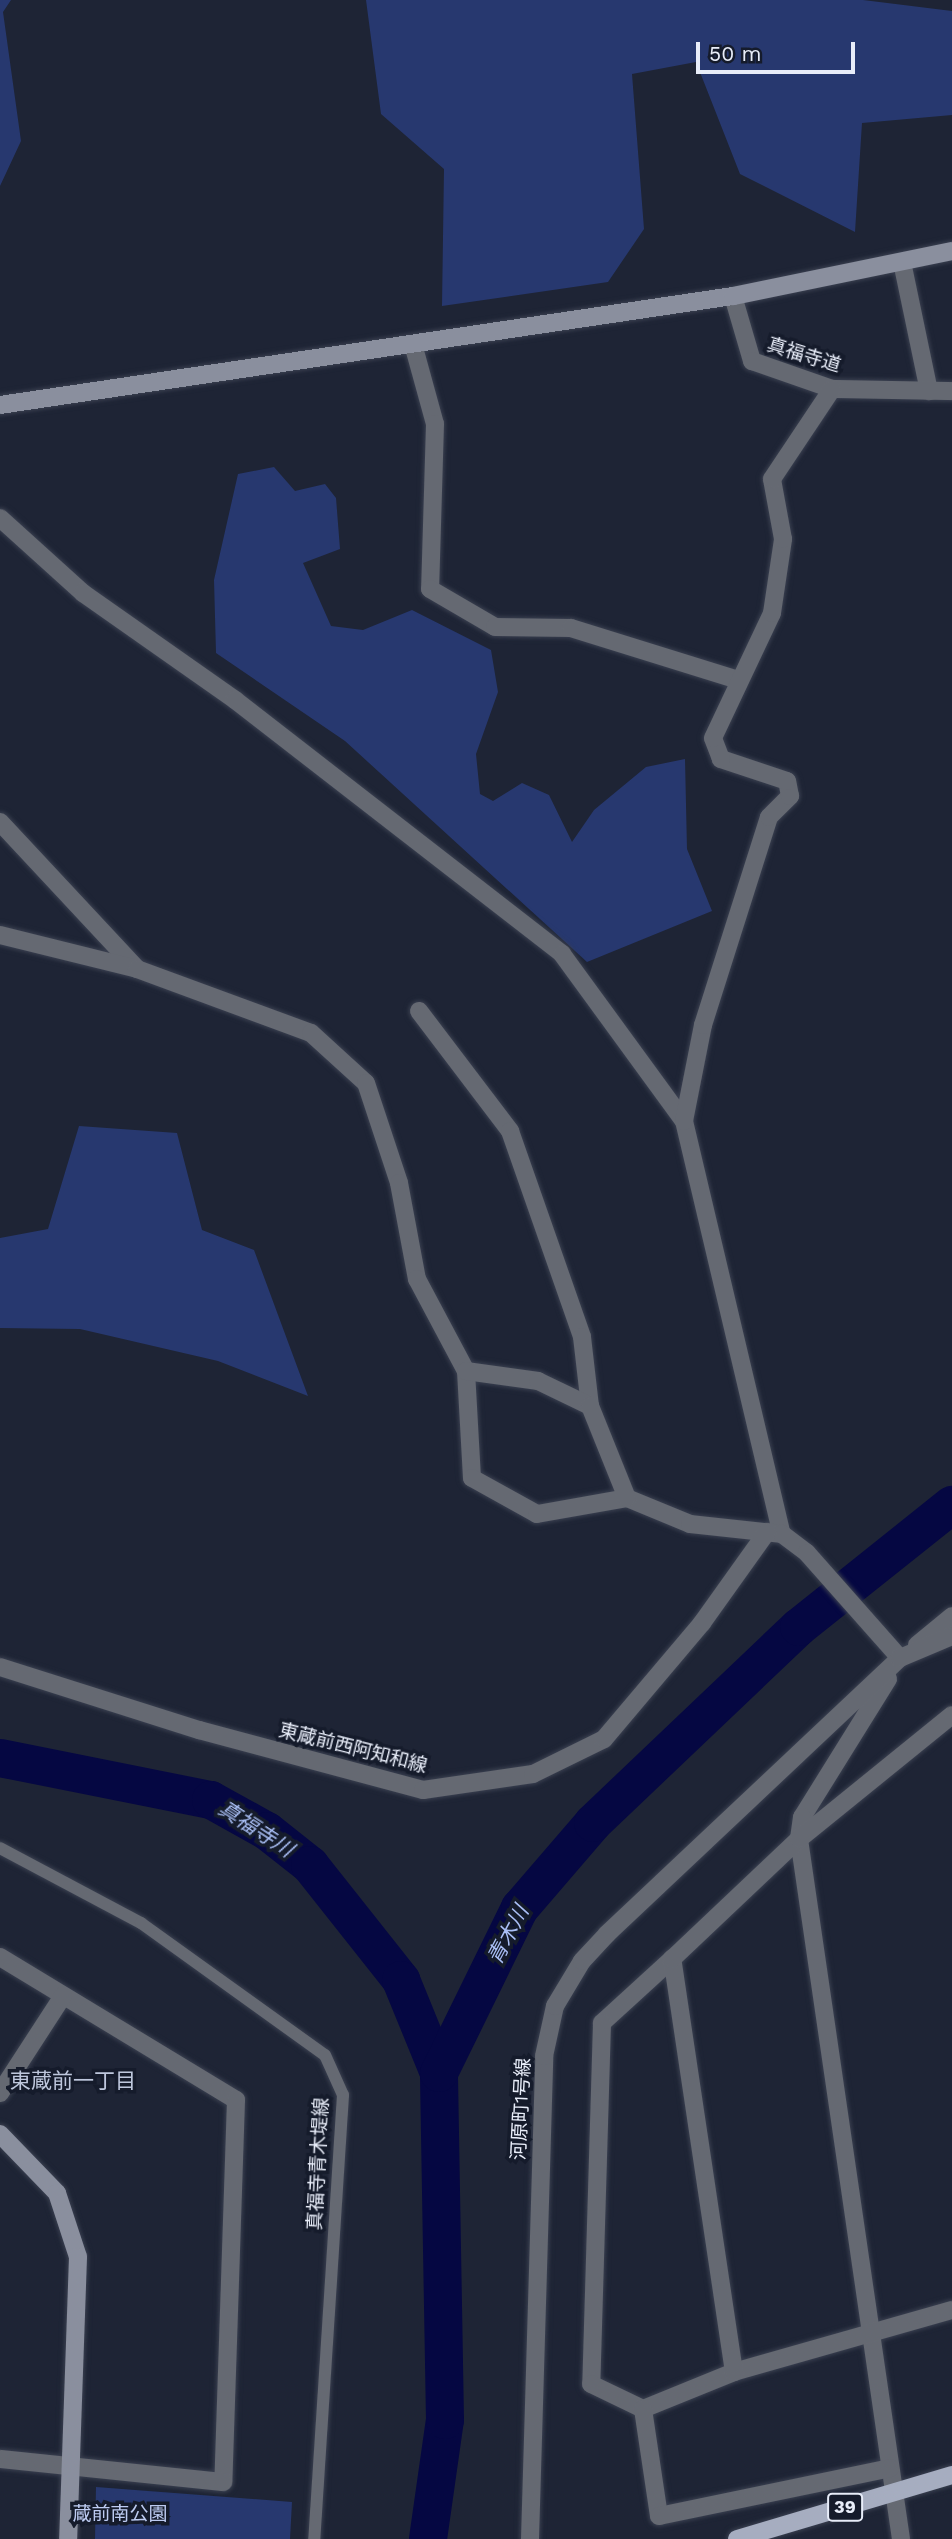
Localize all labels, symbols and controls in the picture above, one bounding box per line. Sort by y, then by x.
scale bar [700,28,859,72]
text: 50 m [709,41,761,66]
street label: 真福寺道 [764,333,844,377]
street label: 東蔵前西阿知和線 [276,1719,430,1777]
water label: 真福寺川 [214,1796,298,1862]
water label: 青木川 [482,1901,534,1969]
street label: 河原町1号線 [507,2057,535,2161]
district label: 東蔵前一丁目 [10,2068,136,2094]
street label: 真福寺青木堤線 [303,2097,333,2231]
road number: 39 [826,2493,864,2522]
park label: 蔵前南公園 [73,2503,167,2525]

